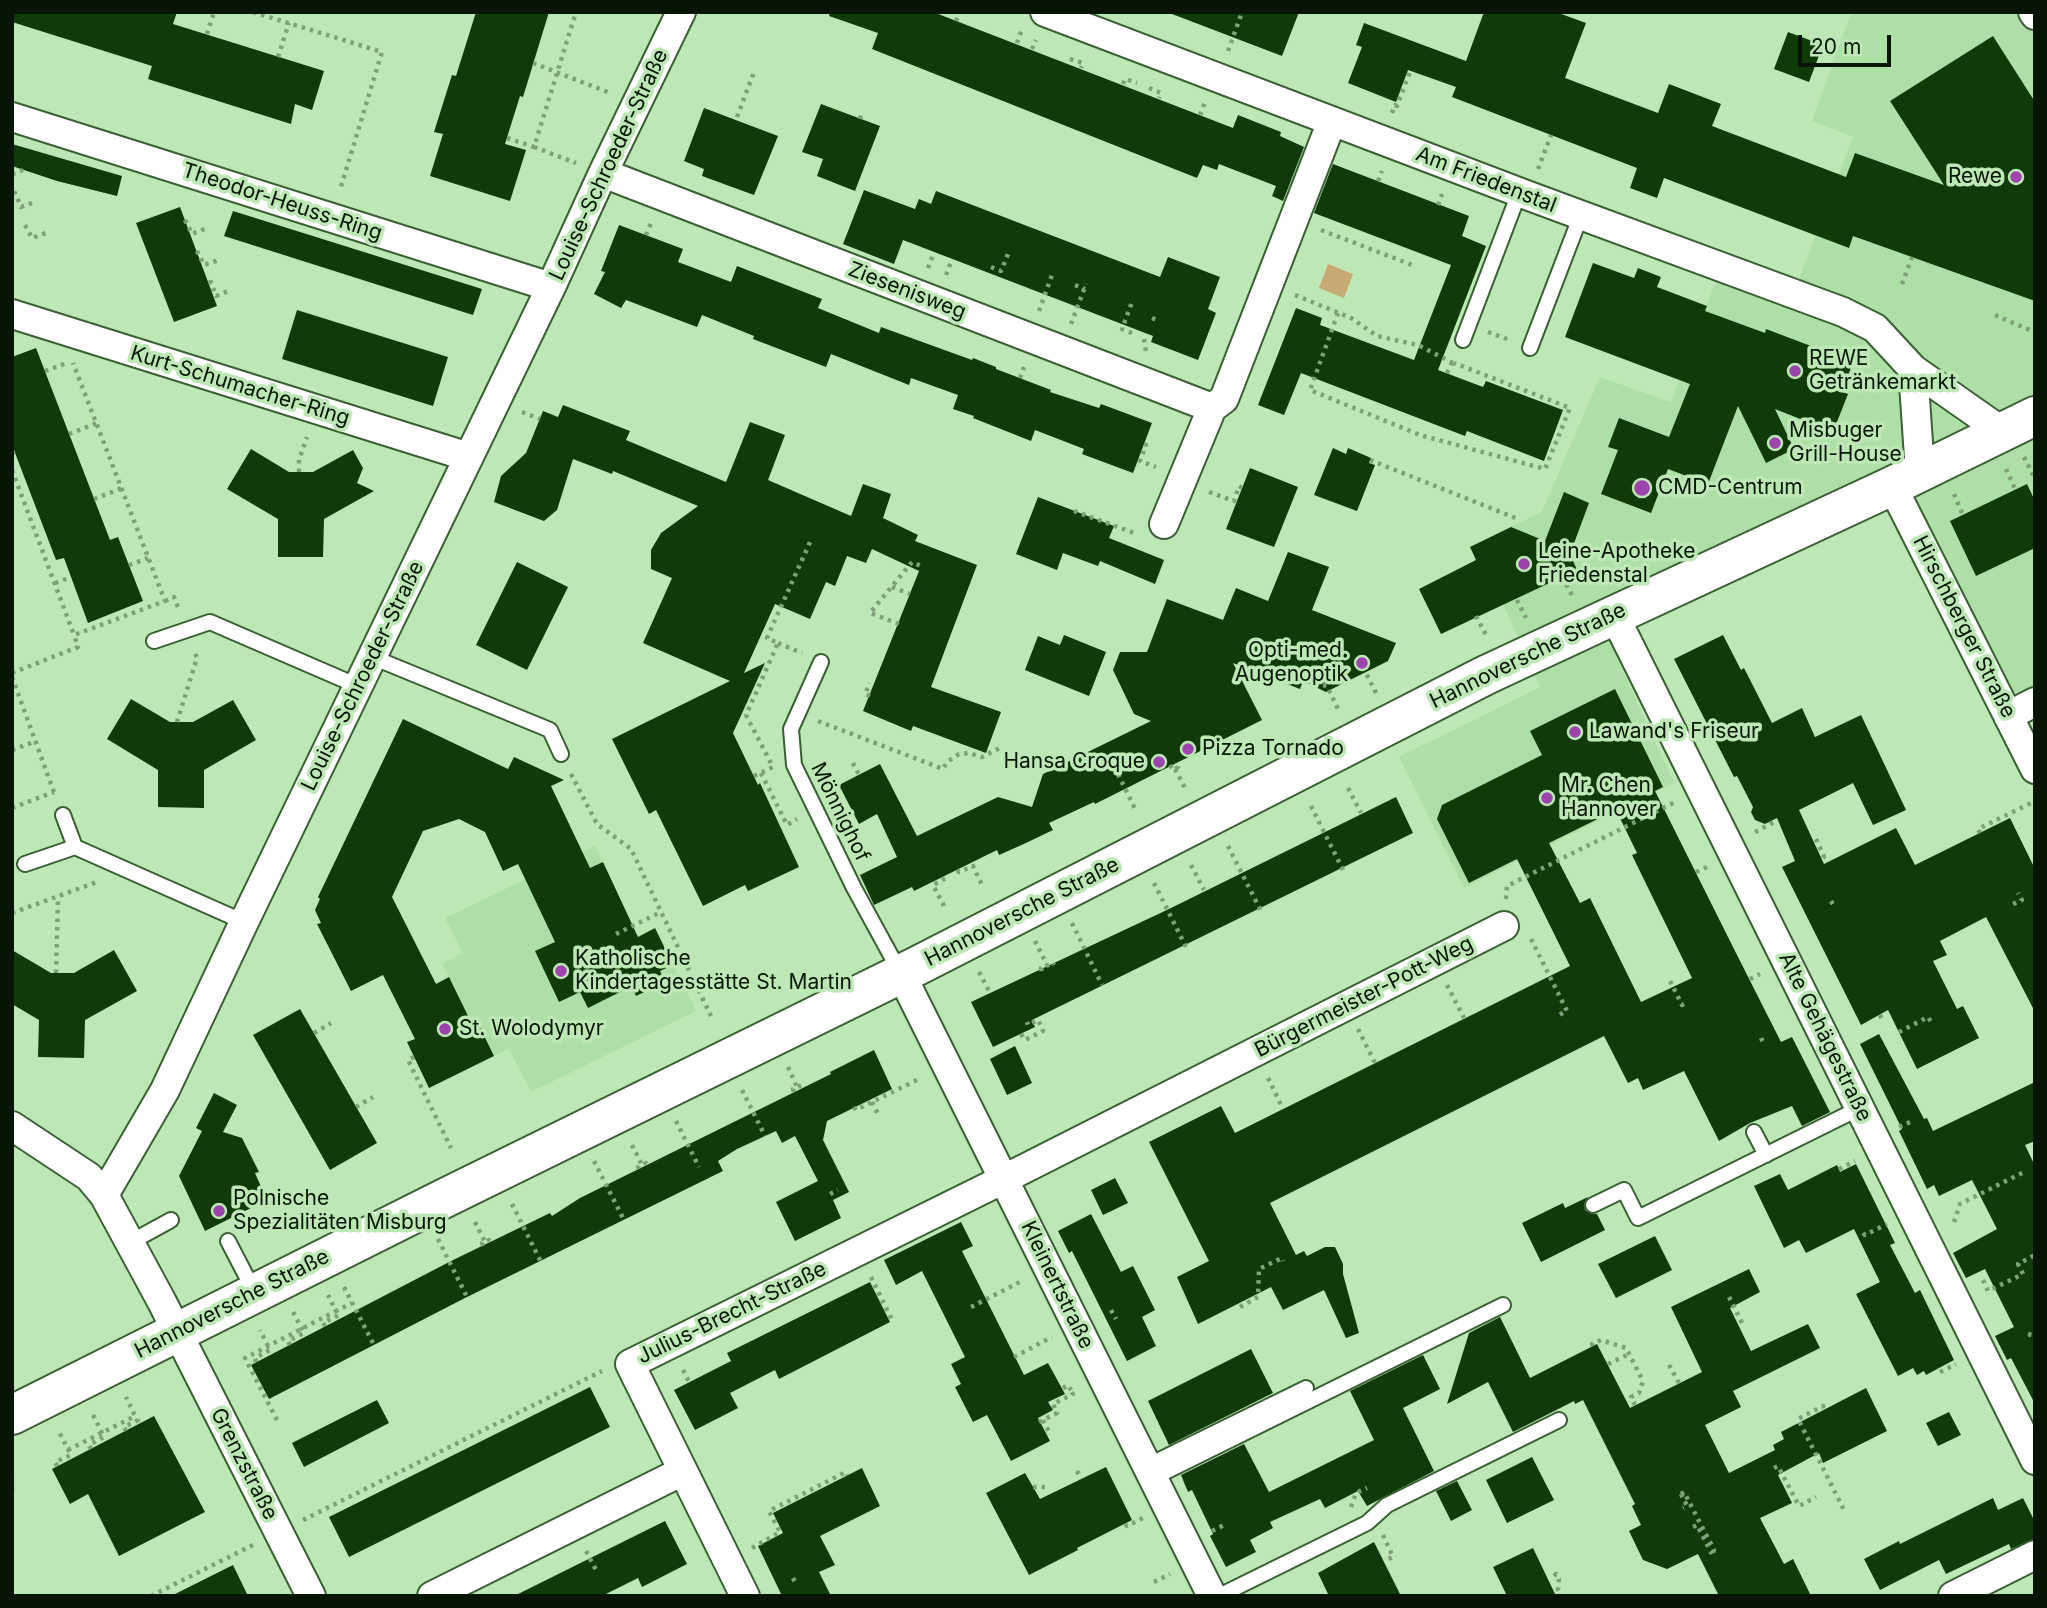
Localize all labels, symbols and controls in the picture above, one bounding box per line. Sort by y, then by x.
scale bar [1802,21,1895,65]
text: 20 m [1811,34,1861,59]
street label: Louise-Schroeder-Straße [544,45,674,285]
street label: Am Friedenstal [1412,142,1560,218]
street label: Theodor-Heuss-Ring [179,158,385,246]
place label: Rewe [1948,164,2002,190]
marker: Rewe [2008,169,2024,185]
street label: Ziesenisweg [844,257,970,325]
street label: Kurt-Schumacher-Ring [127,341,353,431]
place label: REWE Getränkemarkt [1809,346,1956,396]
marker: REWE Getränkemarkt [1787,363,1803,379]
place label: Misbuger Grill-House [1789,418,1902,468]
marker: Misbuger Grill-House [1767,435,1783,451]
place label: CMD-Centrum [1658,475,1803,501]
marker: CMD-Centrum [1632,478,1652,498]
street label: Hirschberger Straße [1907,532,2021,722]
place label: Leine-Apotheke Friedenstal [1538,539,1696,589]
marker: Leine-Apotheke Friedenstal [1516,556,1532,572]
street label: Louise-Schroeder-Straße [296,557,430,795]
street label: Hannoversche Straße [1426,598,1630,714]
place label: Opti-med. Augenoptik [1235,638,1348,688]
marker: Opti-med. Augenoptik [1354,655,1370,671]
place label: Lawand's Friseur [1589,719,1759,745]
marker: Lawand's Friseur [1567,724,1583,740]
place label: Pizza Tornado [1202,736,1344,762]
marker: Pizza Tornado [1180,741,1196,757]
place label: Hansa Croque [1003,749,1145,775]
marker: Hansa Croque [1151,754,1167,770]
street label: Mönnighof [805,758,875,866]
place label: Mr. Chen Hannover [1561,773,1657,823]
marker: Mr. Chen Hannover [1539,790,1555,806]
street label: Hannoversche Straße [921,852,1123,972]
street label: Bürgermeister-Pott-Weg [1251,931,1477,1063]
place label: Katholische Kindertagesstätte St. Martin [575,946,852,996]
street label: Alte Gehägestraße [1773,948,1877,1126]
marker: Katholische Kindertagesstätte St. Martin [553,963,569,979]
place label: St. Wolodymyr [459,1016,604,1042]
marker: St. Wolodymyr [437,1021,453,1037]
place label: Polnische Spezialitäten Misburg [233,1186,447,1236]
marker: Polnische Spezialitäten Misburg [211,1203,227,1219]
street label: Kleinertstraße [1015,1217,1099,1353]
street label: Hannoversche Straße [131,1244,333,1364]
street label: Julius-Brecht-Straße [633,1256,831,1370]
street label: Grenzstraße [205,1404,283,1524]

